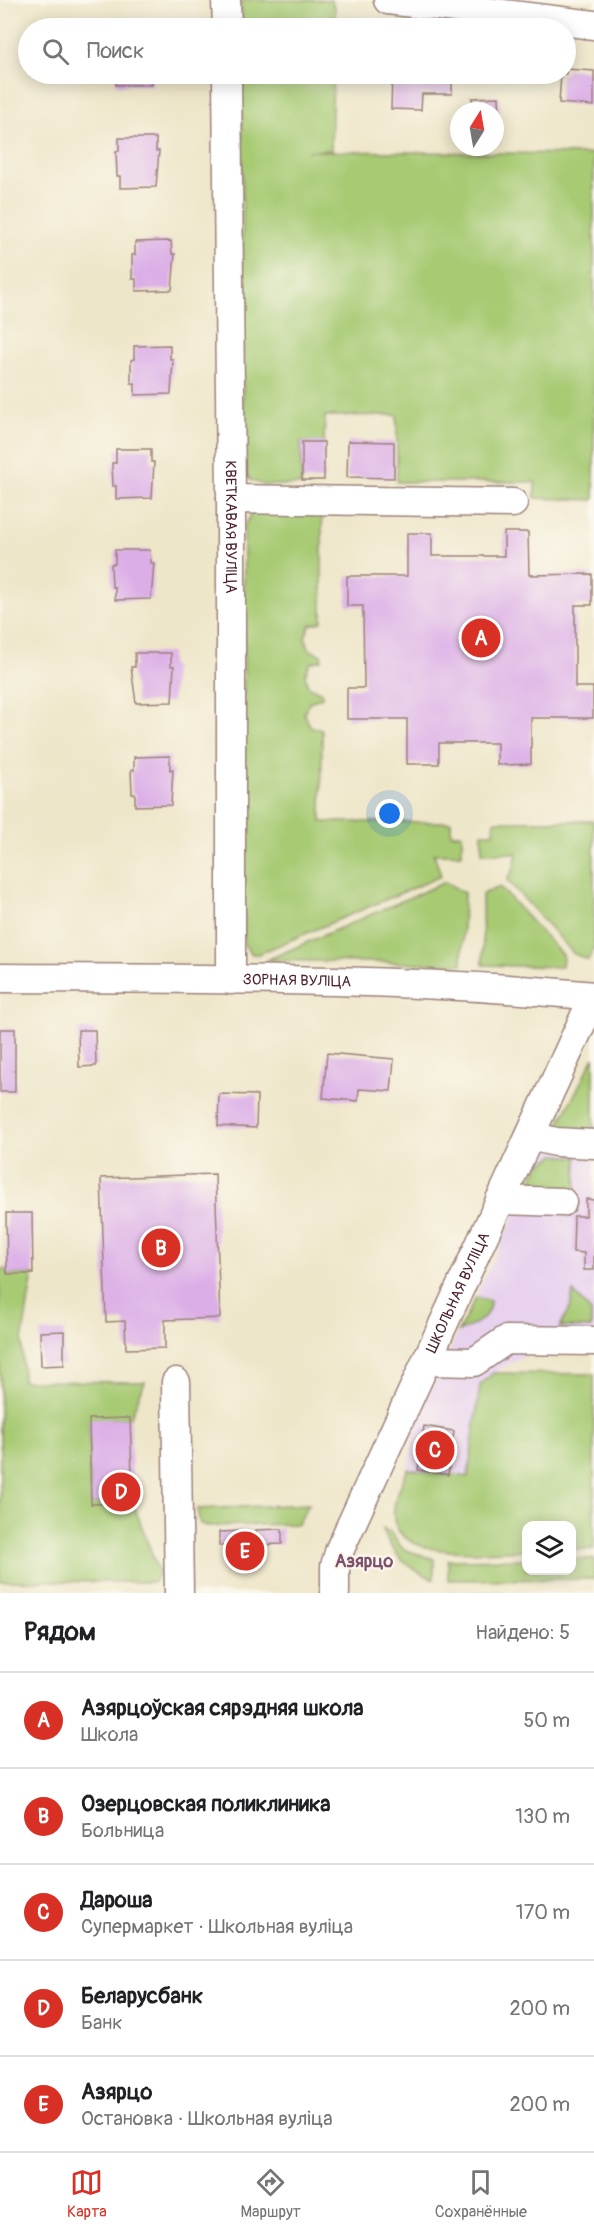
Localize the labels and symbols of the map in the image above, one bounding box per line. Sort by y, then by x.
north arrow [450,102,504,156]
street label: КВЕТКАВАЯ ВУЛІЦА [221,460,240,594]
pin: A [462,616,500,660]
your location [375,799,404,828]
street label: ЗОРНАЯ ВУЛІЦА [243,970,352,992]
pin: B [142,1226,180,1270]
street label: ШКОЛЬНАЯ ВУЛІЦА [422,1229,494,1356]
pin: C [416,1428,454,1472]
pin: D [102,1470,140,1514]
pin: E [226,1528,264,1574]
district label: Азярцо [335,1550,393,1573]

